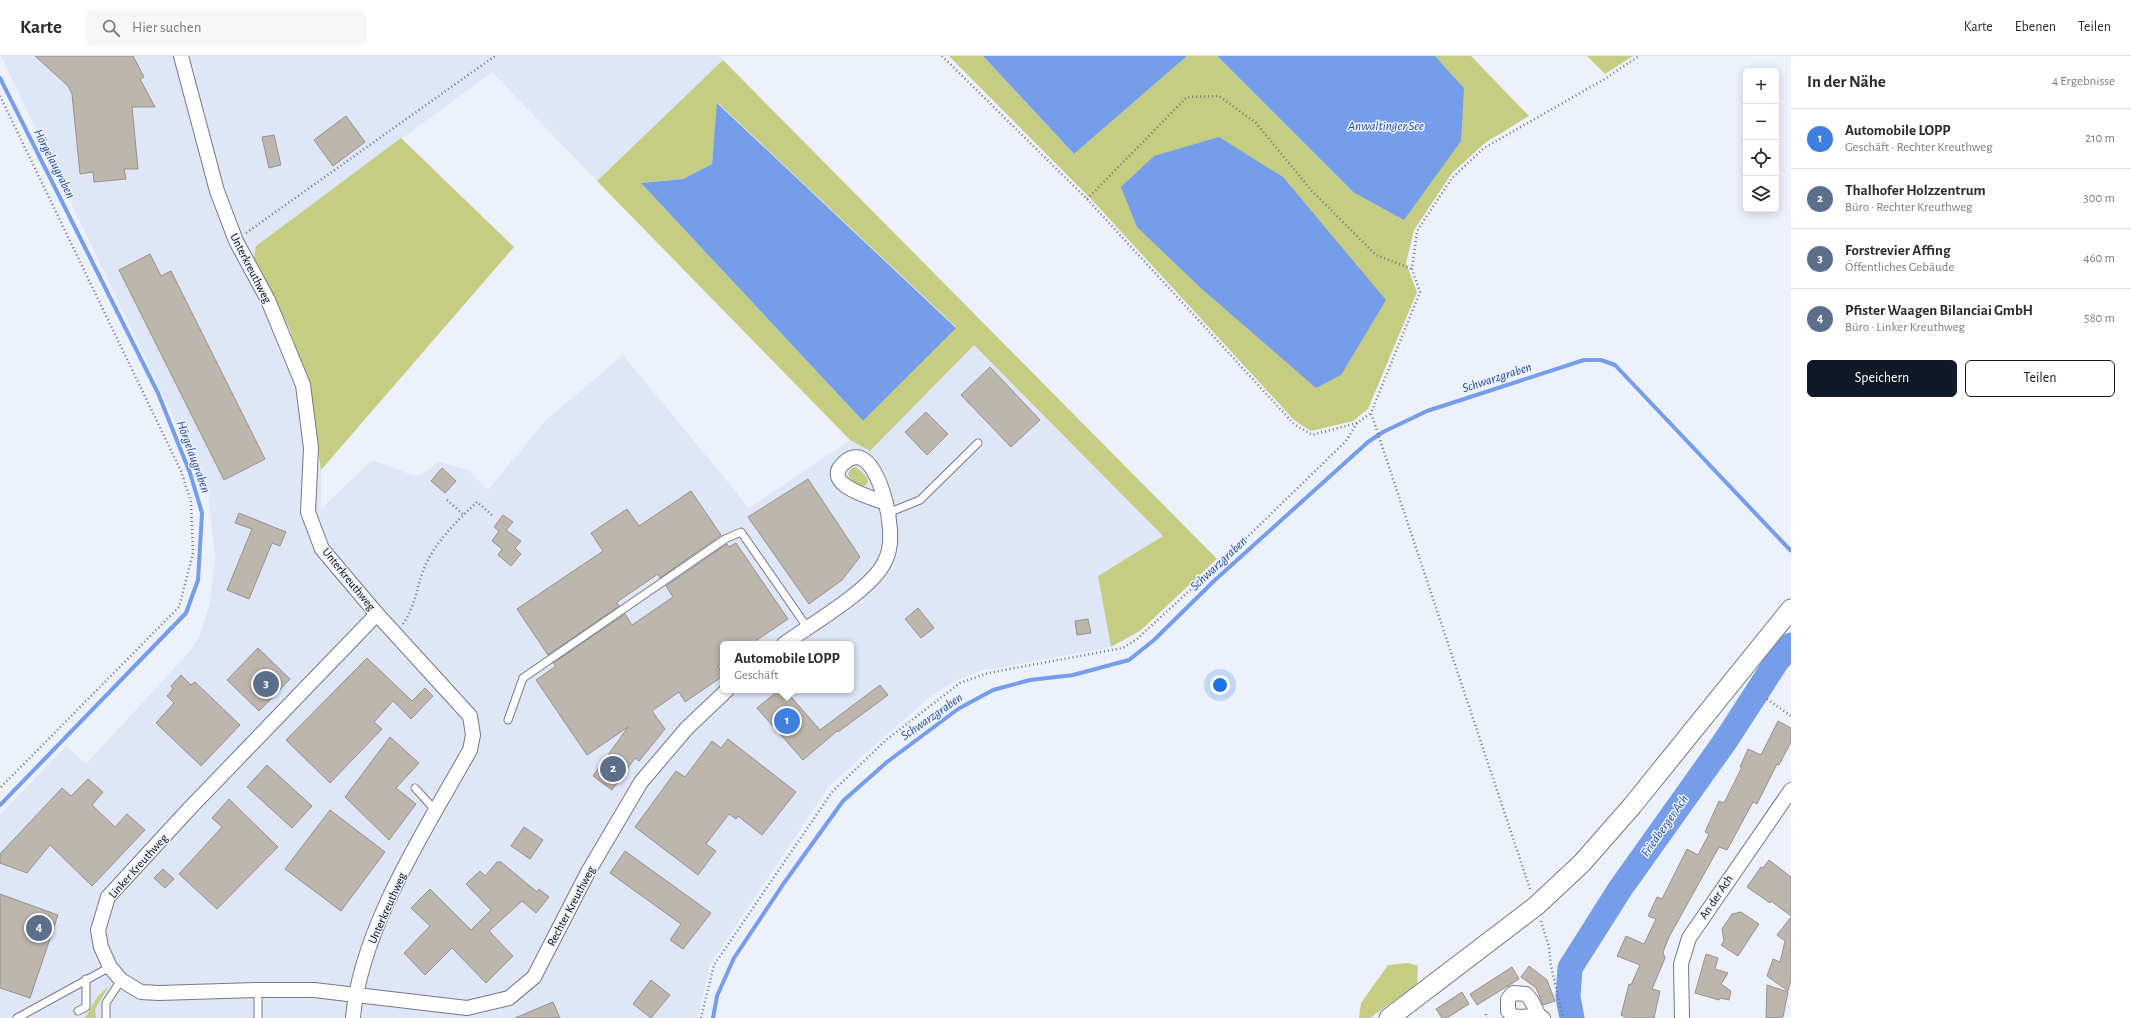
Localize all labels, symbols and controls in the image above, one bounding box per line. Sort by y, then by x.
search box [86,10,366,46]
icon: search [100,17,122,39]
text: Karte [20,18,62,37]
text: Hier suchen [132,20,201,35]
text: Karte [1964,20,1993,34]
text: Ebenen [2015,20,2056,34]
text: Teilen [2078,20,2111,34]
map controls [1743,68,1779,212]
button: + [1743,68,1779,104]
text: In der Nähe [1807,73,1886,90]
text: 4 Ergebnisse [2052,75,2115,88]
button: − [1743,104,1779,140]
water label: Anwaltinger See [1347,120,1424,133]
text: Automobile LOPP [1845,123,1951,138]
water label: Hörgelaugraben [31,127,77,201]
text: 1 [1818,132,1822,145]
text: 210 m [2085,132,2115,145]
button: locate [1743,140,1779,176]
text: Geschäft · Rechter Kreuthweg [1845,141,1992,154]
button: layers [1743,176,1779,212]
text: Thalhofer Holzzentrum [1845,183,1986,198]
text: 2 [1817,192,1823,205]
text: 300 m [2083,192,2115,205]
text: Büro · Rechter Kreuthweg [1845,201,1972,214]
street label: Unterkreuthweg [228,231,274,305]
text: Forstrevier Affing [1845,243,1951,258]
text: 3 [1817,252,1823,265]
text: 460 m [2083,252,2115,265]
text: Öffentliches Gebäude [1845,261,1954,274]
text: Pfister Waagen Bilanciai GmbH [1845,303,2033,318]
text: 4 [1817,312,1823,325]
text: 580 m [2084,312,2115,325]
text: Büro · Linker Kreuthweg [1845,321,1965,334]
button: Speichern [1807,360,1957,397]
button: Teilen [1965,360,2115,397]
water label: Schwarzgraben [1461,361,1533,395]
water label: Hörgelaugraben [174,419,212,495]
water label: Schwarzgraben [1188,535,1250,593]
street label: Unterkreuthweg [320,545,378,613]
popup [720,641,854,693]
text: Automobile LOPP [734,651,840,666]
pin: 3 [253,669,279,699]
text: Geschäft [734,669,778,682]
your location [1210,675,1230,695]
water label: Schwarzgraben [899,691,965,743]
pin: 1 [774,706,800,736]
pin: 2 [600,754,626,784]
water label: Friedberger Ach [1639,793,1691,859]
street label: Linker Kreuthweg [106,832,170,900]
street label: Rechter Kreuthweg [545,864,597,948]
street label: Unterkreuthweg [366,870,408,945]
street label: An der Ach [1697,873,1735,921]
pin: 4 [26,913,52,943]

